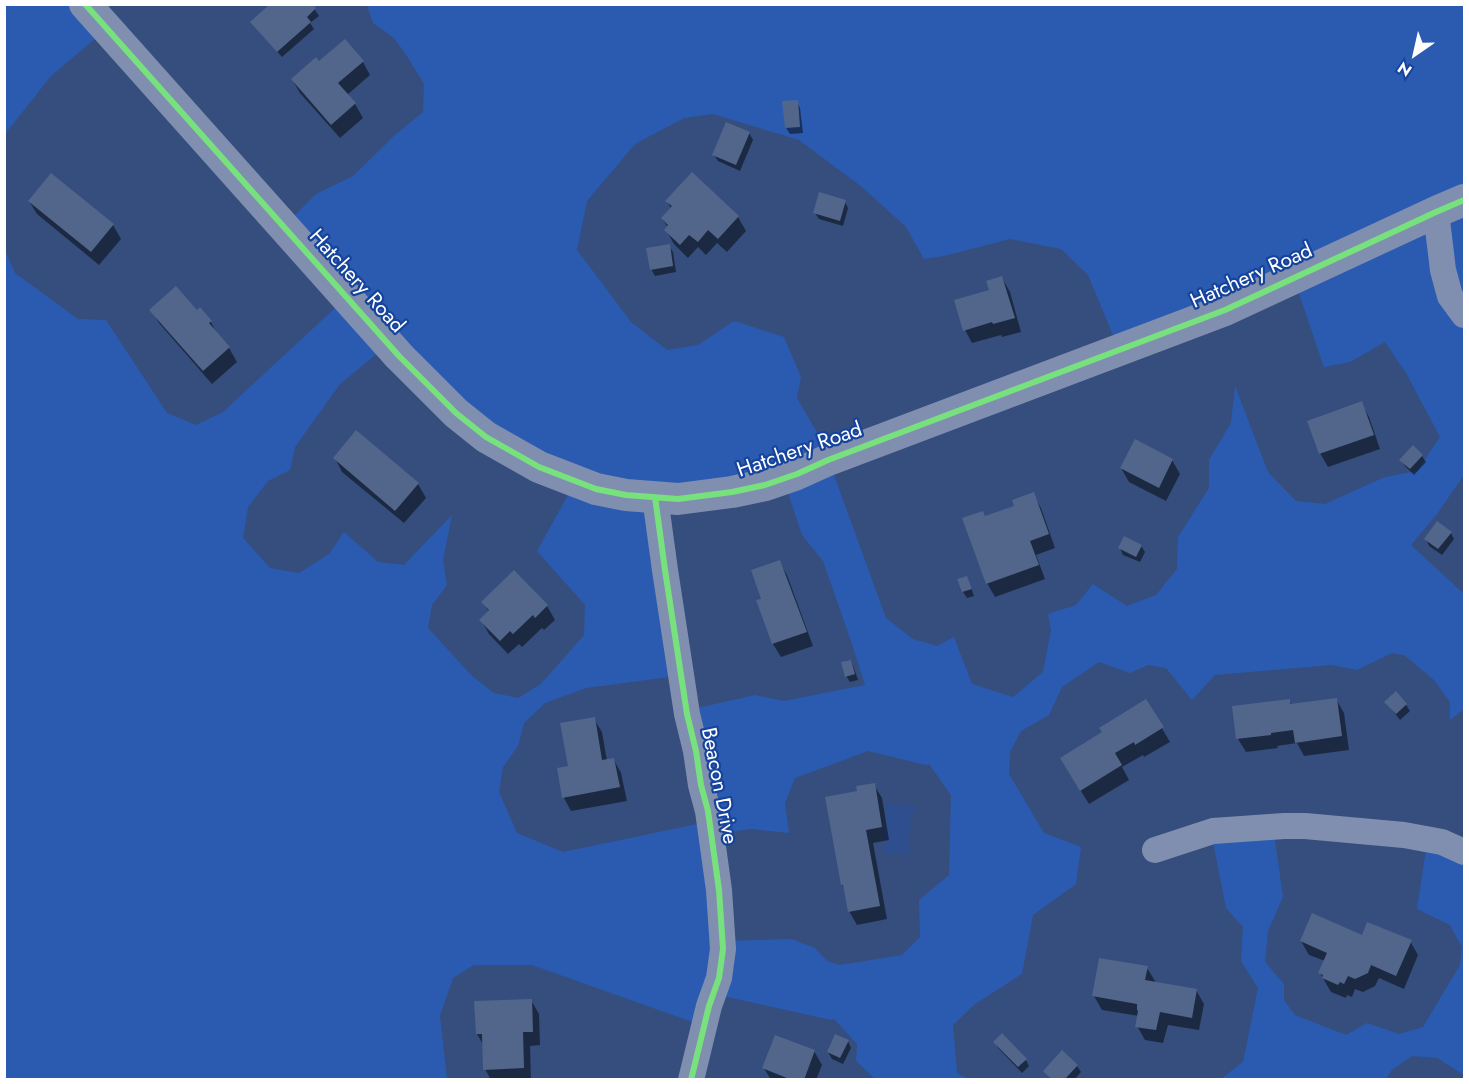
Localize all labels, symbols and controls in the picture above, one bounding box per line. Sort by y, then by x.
north arrow [1385,24,1445,84]
text: N [1393,56,1416,82]
street label: Hatchery Road [303,225,409,339]
street label: Hatchery Road [1187,239,1317,315]
street label: Hatchery Road [734,418,866,484]
street label: Beacon Drive [694,726,742,846]

